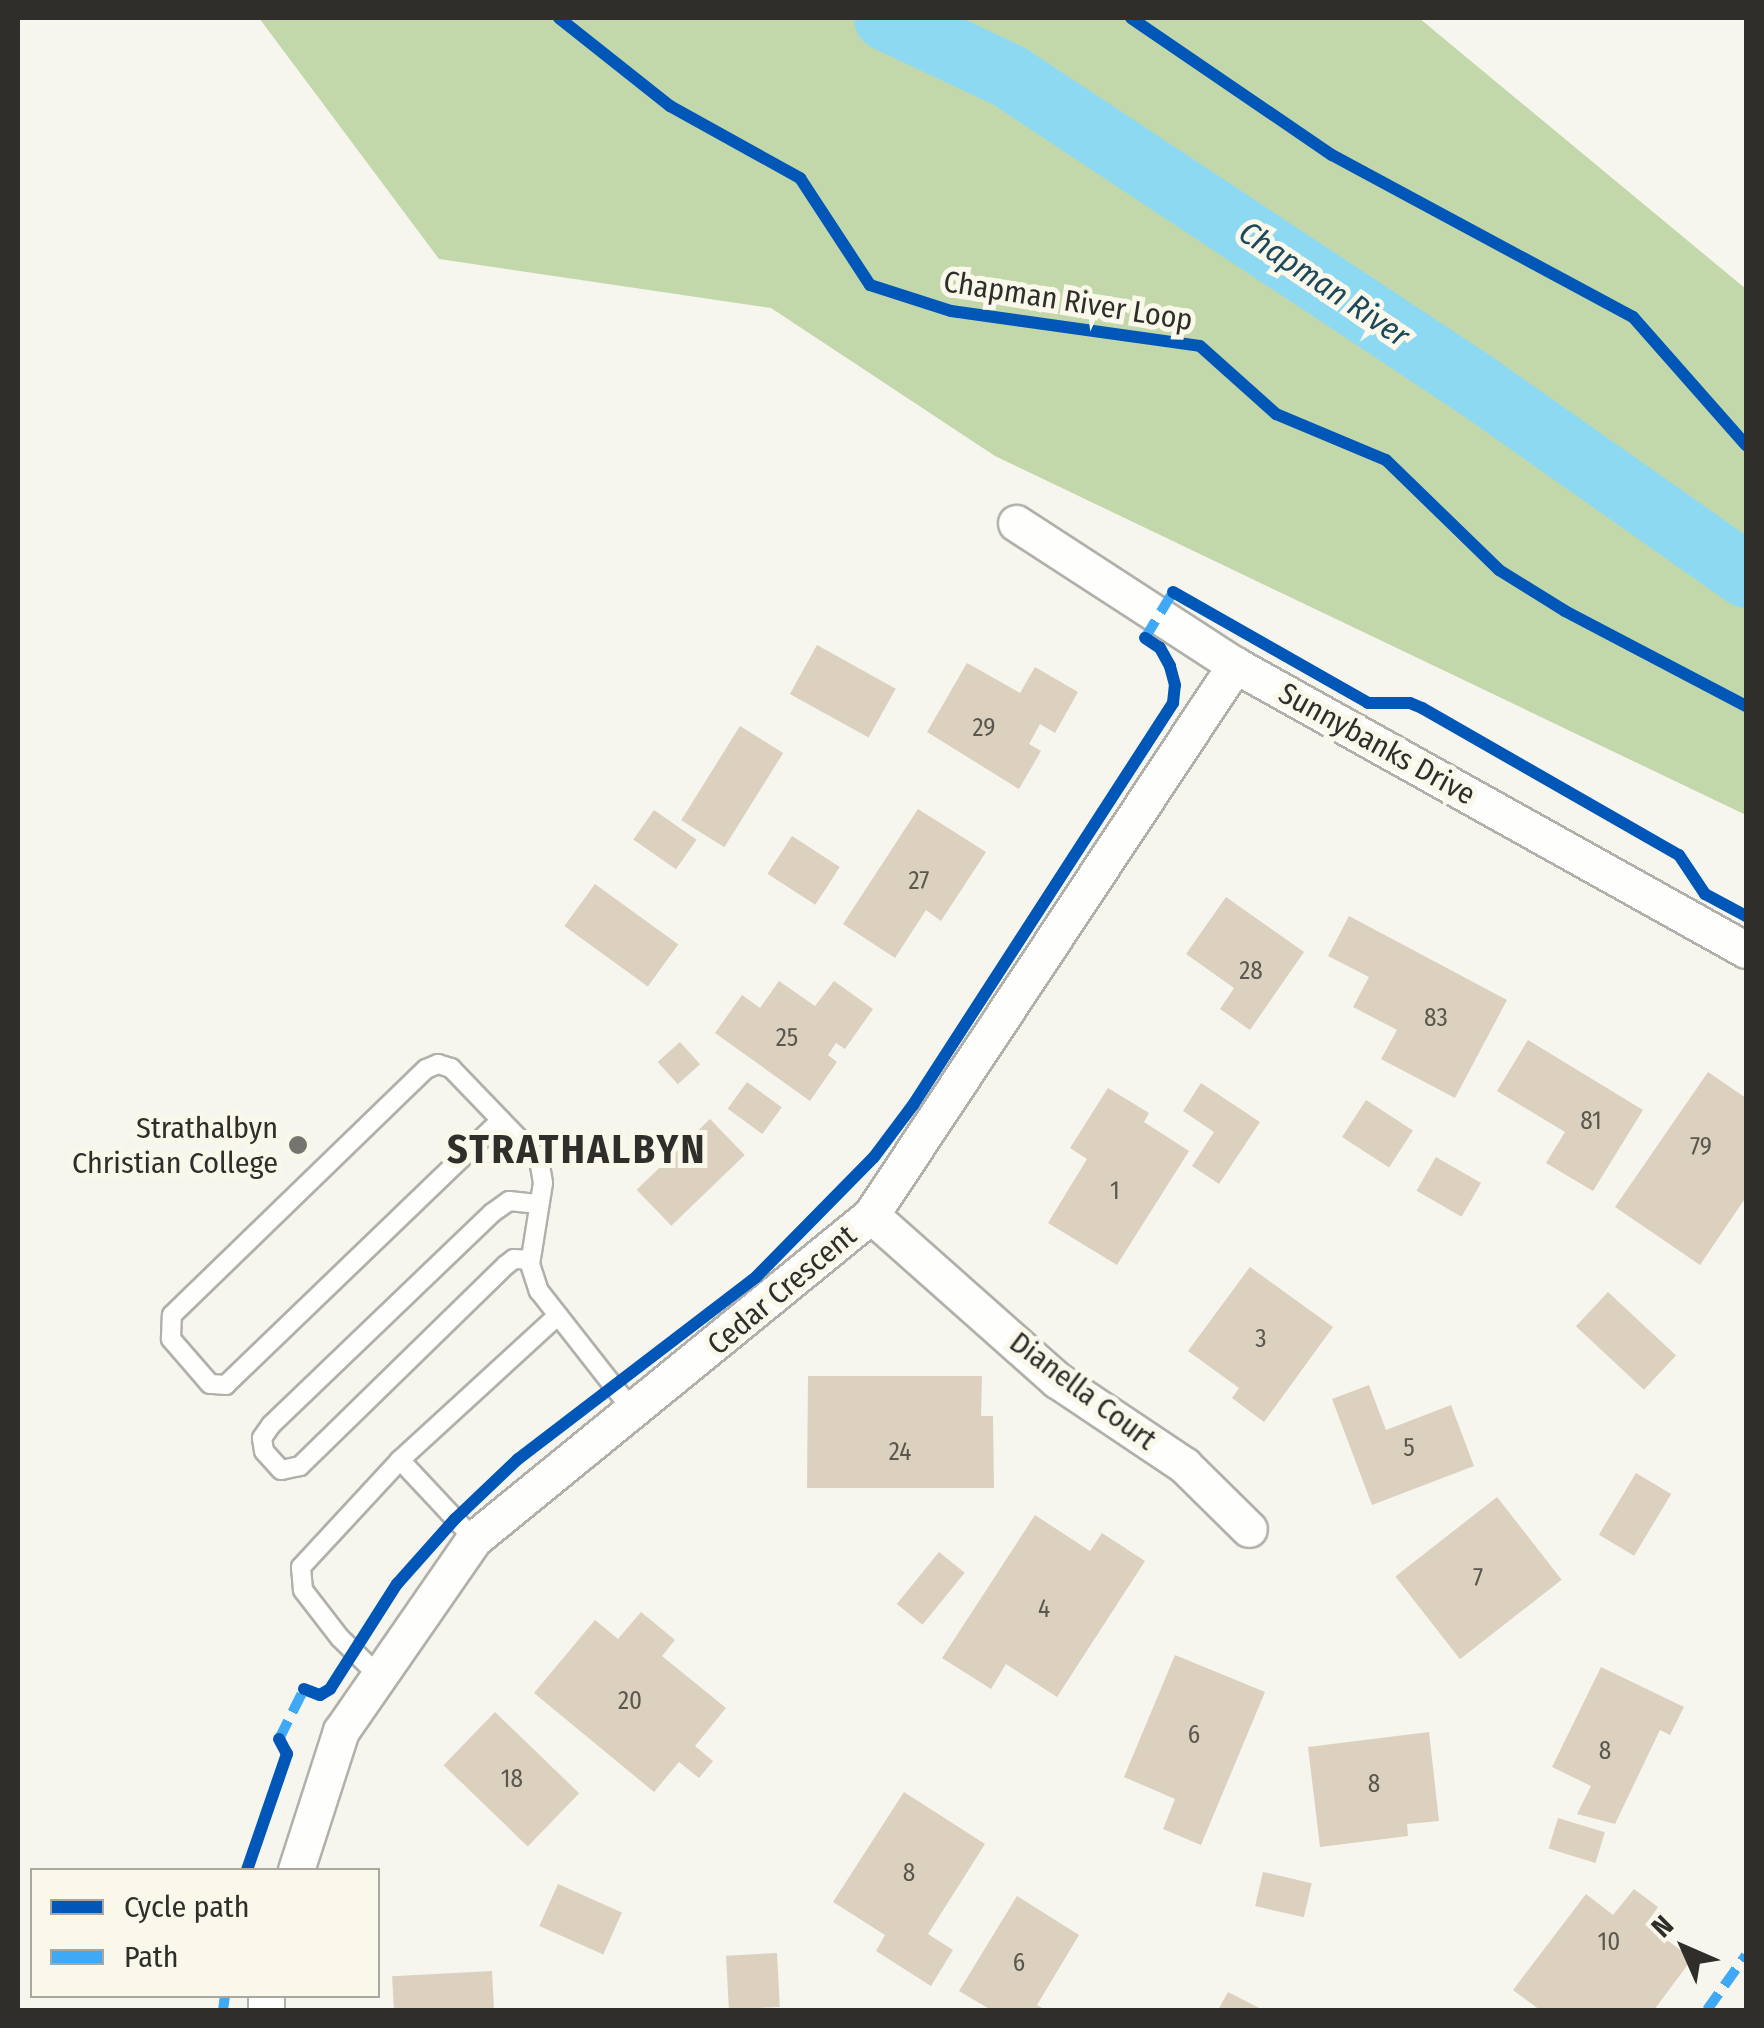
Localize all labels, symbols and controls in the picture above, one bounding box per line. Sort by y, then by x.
water label: Chapman River [1232,213,1416,355]
street label: Chapman River Loop [941,264,1195,338]
street label: Sunnybanks Drive [1273,675,1481,813]
house number: 29 [973,713,995,743]
house number: 27 [909,866,929,896]
house number: 28 [1239,956,1263,986]
house number: 83 [1424,1003,1448,1033]
house number: 25 [776,1023,798,1053]
house number: 81 [1580,1106,1602,1136]
place label: Strathalbyn Christian College [72,1110,278,1180]
district label: STRATHALBYN [447,1126,707,1174]
house number: 79 [1690,1132,1712,1162]
marker: Strathalbyn Christian College [287,1134,309,1156]
house number: 1 [1110,1176,1120,1206]
street label: Cedar Crescent [701,1218,863,1362]
street label: Dianella Court [1003,1324,1163,1458]
house number: 3 [1255,1324,1267,1354]
house number: 5 [1403,1433,1415,1463]
house number: 24 [889,1437,911,1467]
house number: 7 [1473,1563,1483,1593]
house number: 4 [1038,1594,1050,1624]
house number: 20 [618,1686,642,1716]
house number: 6 [1188,1720,1200,1750]
house number: 8 [1599,1736,1611,1766]
house number: 18 [501,1764,523,1794]
house number: 8 [1368,1769,1380,1799]
house number: 8 [903,1858,915,1888]
legend [30,1868,380,1998]
text: Cycle path [124,1889,250,1925]
north arrow [1634,1898,1734,1998]
text: N [1645,1909,1680,1944]
house number: 10 [1598,1927,1620,1957]
text: Path [124,1939,178,1975]
house number: 6 [1013,1948,1025,1978]

